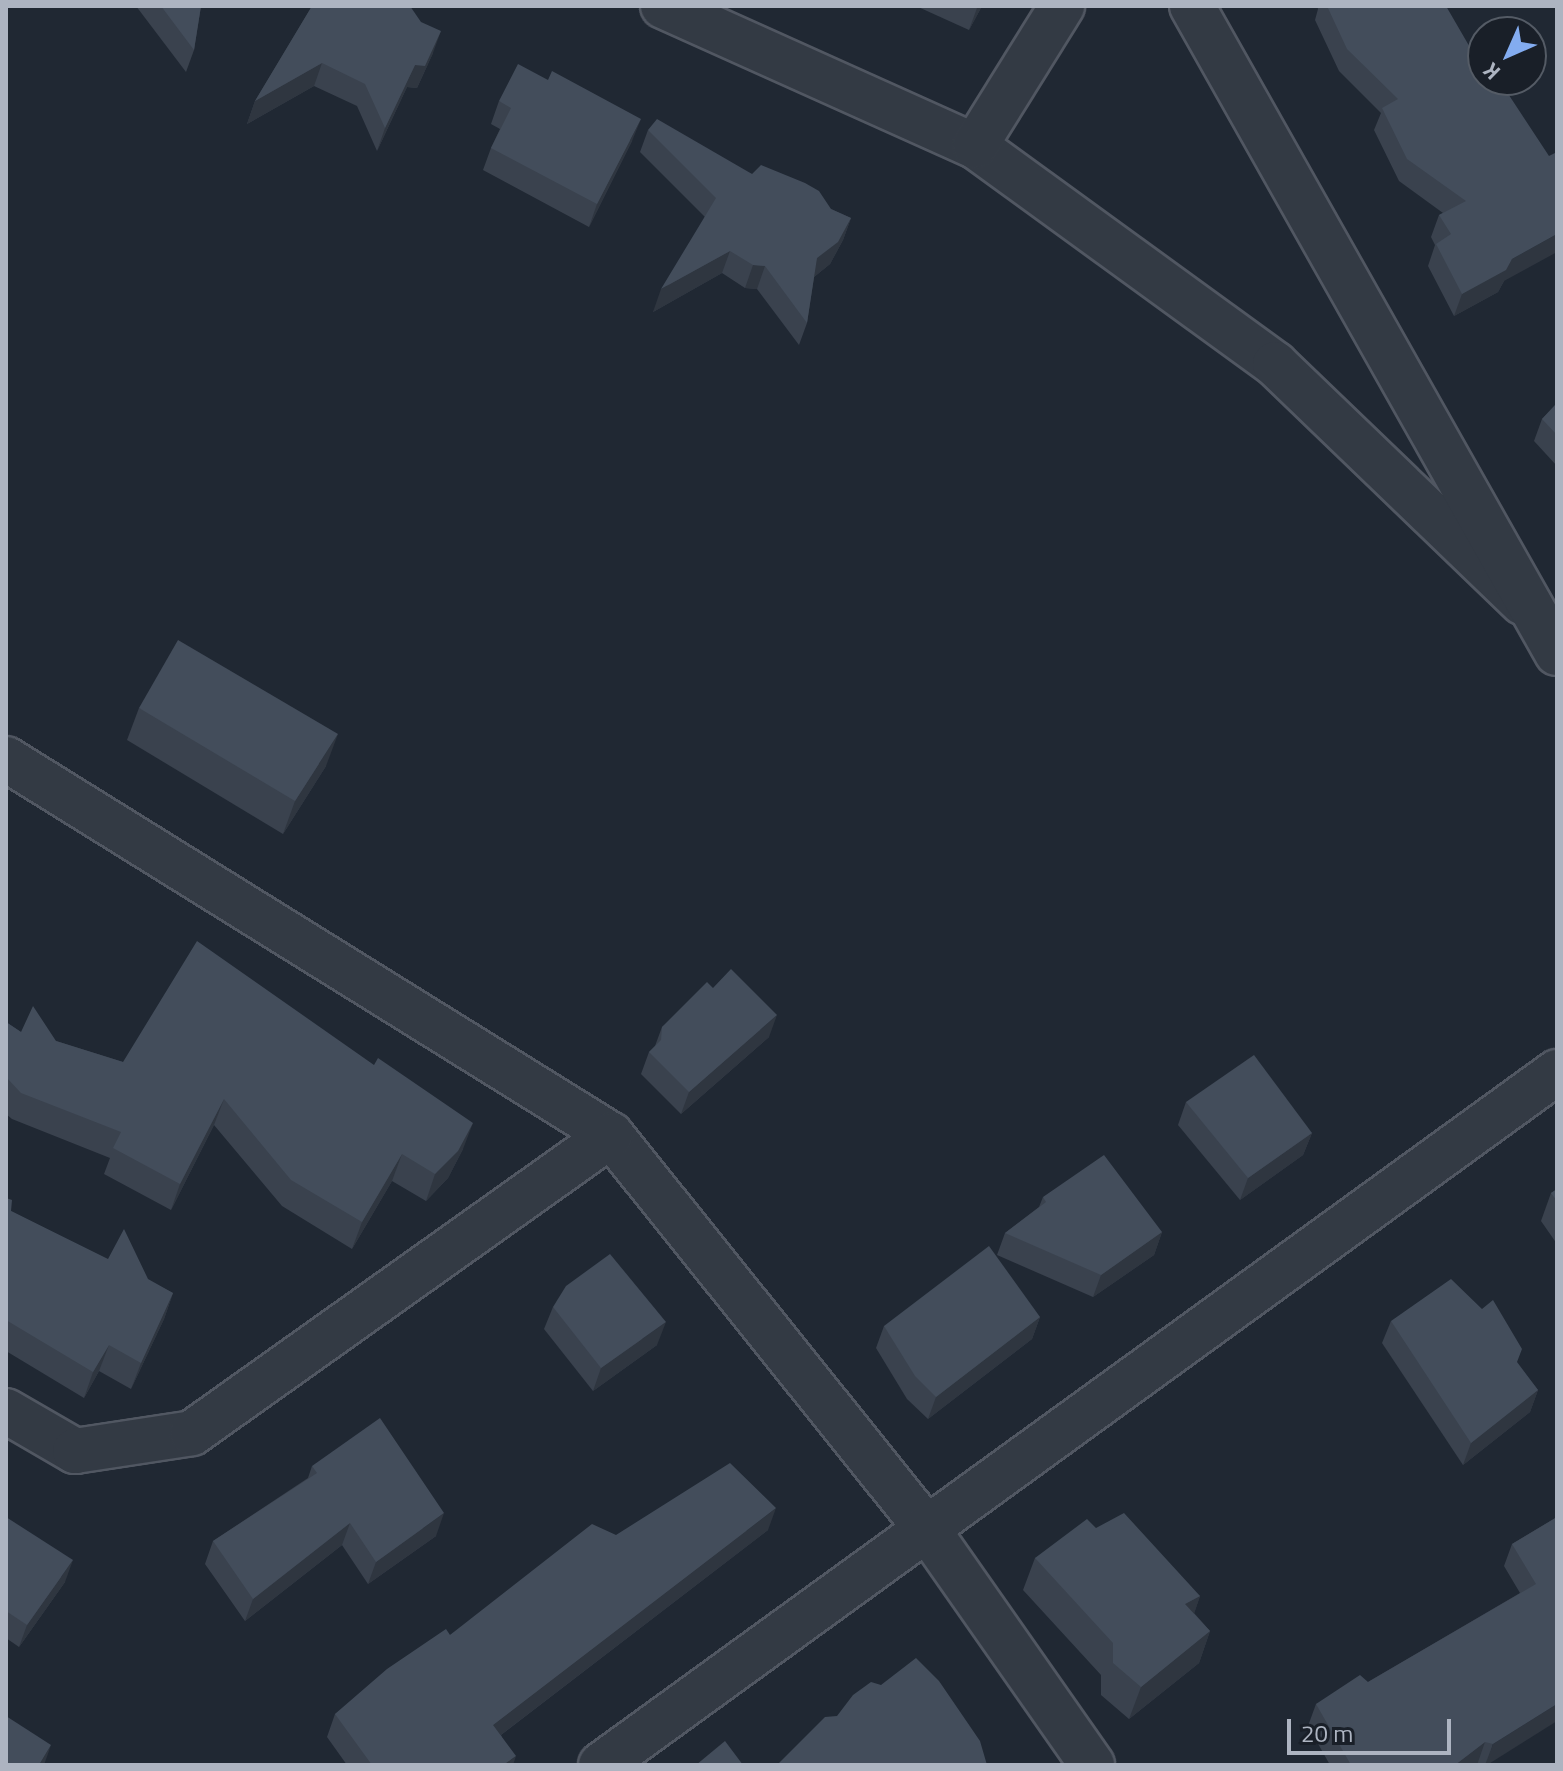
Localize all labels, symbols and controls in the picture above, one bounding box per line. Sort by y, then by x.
north arrow [1467,16,1547,96]
text: K [1475,55,1508,88]
scale bar [1291,1703,1455,1753]
text: 20 m [1301,1715,1353,1751]

